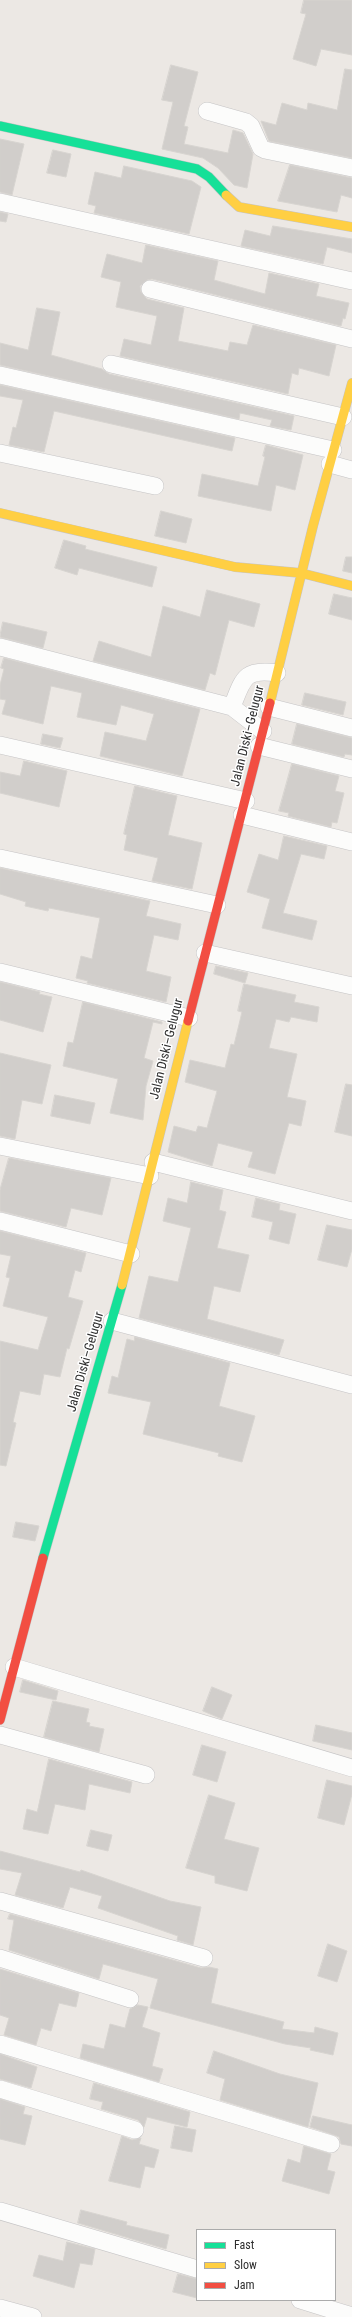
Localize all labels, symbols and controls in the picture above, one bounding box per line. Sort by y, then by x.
street label: Jalan Diski–Gelugur [228,684,268,788]
street label: Jalan Diski–Gelugur [147,997,187,1101]
street label: Jalan Diski–Gelugur [64,1310,108,1414]
legend [196,2229,336,2301]
text: Fast [234,2238,254,2252]
text: Slow [234,2258,257,2272]
text: Jam [234,2278,255,2292]

